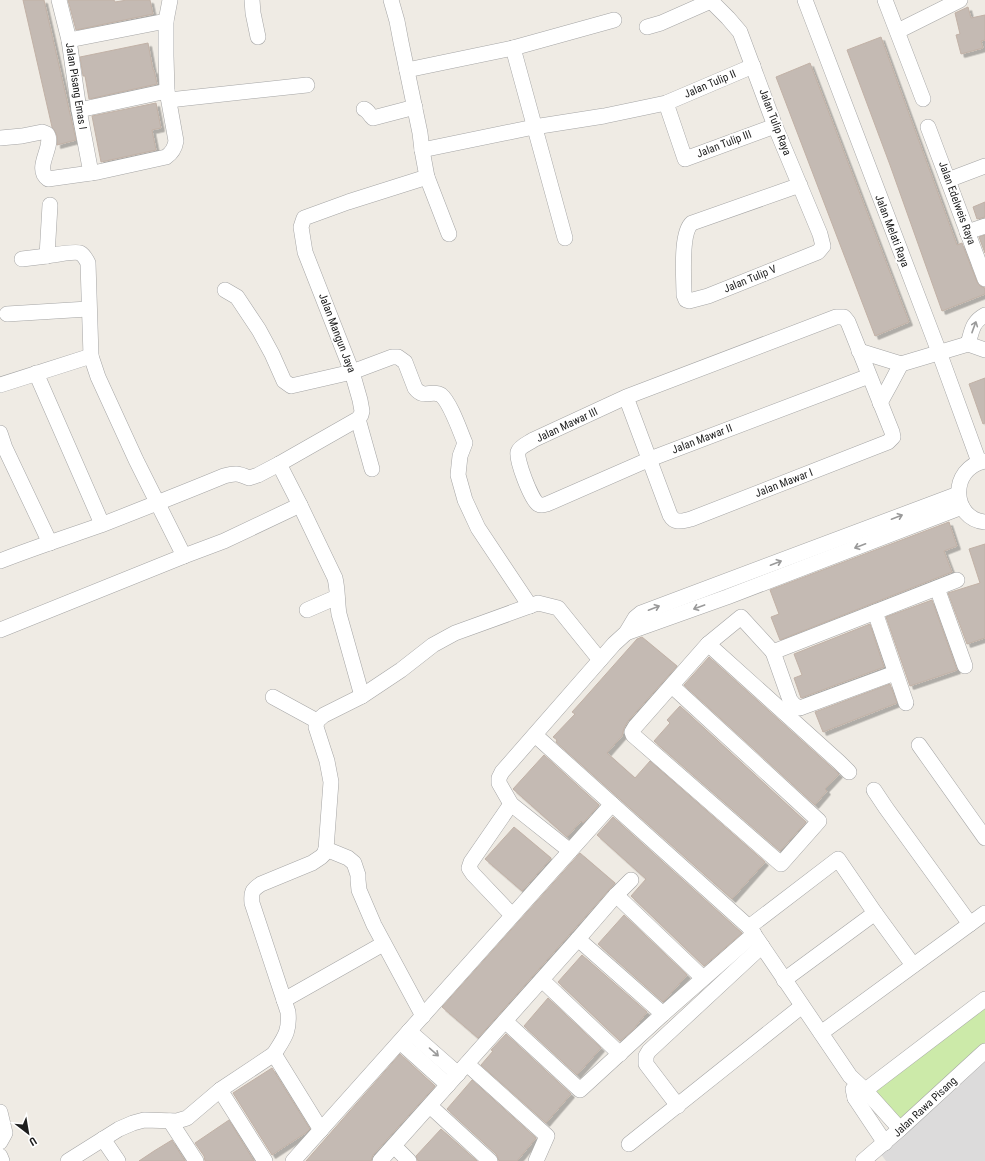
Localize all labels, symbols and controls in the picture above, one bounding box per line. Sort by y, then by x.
street label: Jalan Pisang Emas I [63,42,89,130]
street label: Jalan Tulip II [682,67,738,101]
street label: Jalan Tulip Raya [756,87,794,157]
street label: Jalan Tulip III [695,128,753,160]
street label: Jalan Edelweis Raya [936,159,978,247]
street label: Jalan Melati Raya [872,193,912,269]
street label: Jalan Tulip V [722,263,778,295]
street label: Jalan Mangun Jaya [316,291,358,375]
one-way arrow [970,322,978,334]
street label: Jalan Mawar III [534,405,600,445]
street label: Jalan Mawar II [670,422,734,456]
street label: Jalan Mawar I [753,466,815,500]
one-way arrow [891,513,904,520]
one-way arrow [854,543,867,550]
one-way arrow [769,558,781,566]
one-way arrow [694,603,706,611]
one-way arrow [647,604,659,612]
one-way arrow [429,1048,439,1057]
street label: Jalan Rawa Pisang [891,1074,959,1140]
north arrow [8,1113,48,1153]
text: U [27,1134,39,1148]

